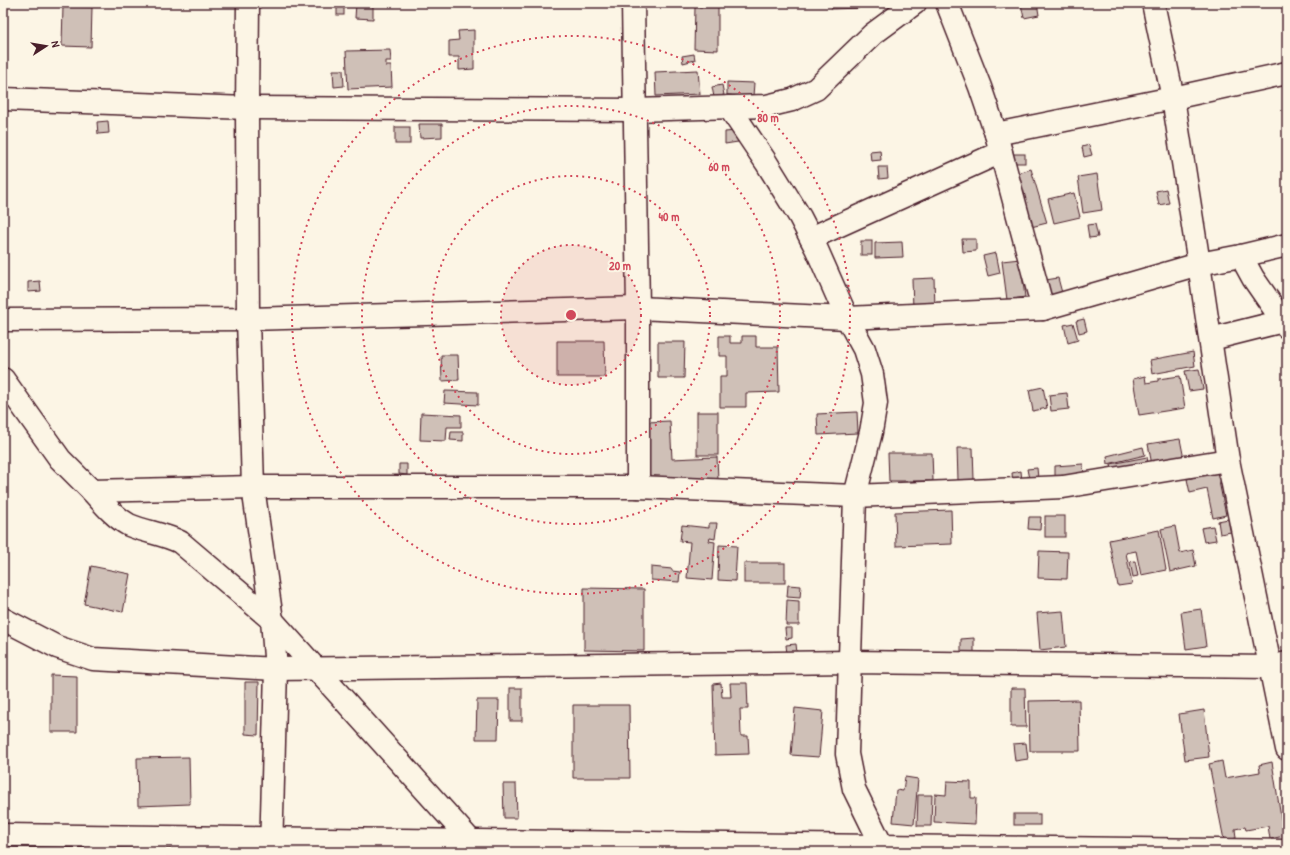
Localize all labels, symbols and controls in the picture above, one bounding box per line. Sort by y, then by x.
north arrow [26,26,66,66]
text: N [48,40,63,48]
text: 80 m [757,109,779,126]
text: 60 m [708,158,730,175]
text: 40 m [659,208,679,225]
text: 20 m [609,257,631,274]
centre of rings [564,308,578,322]

